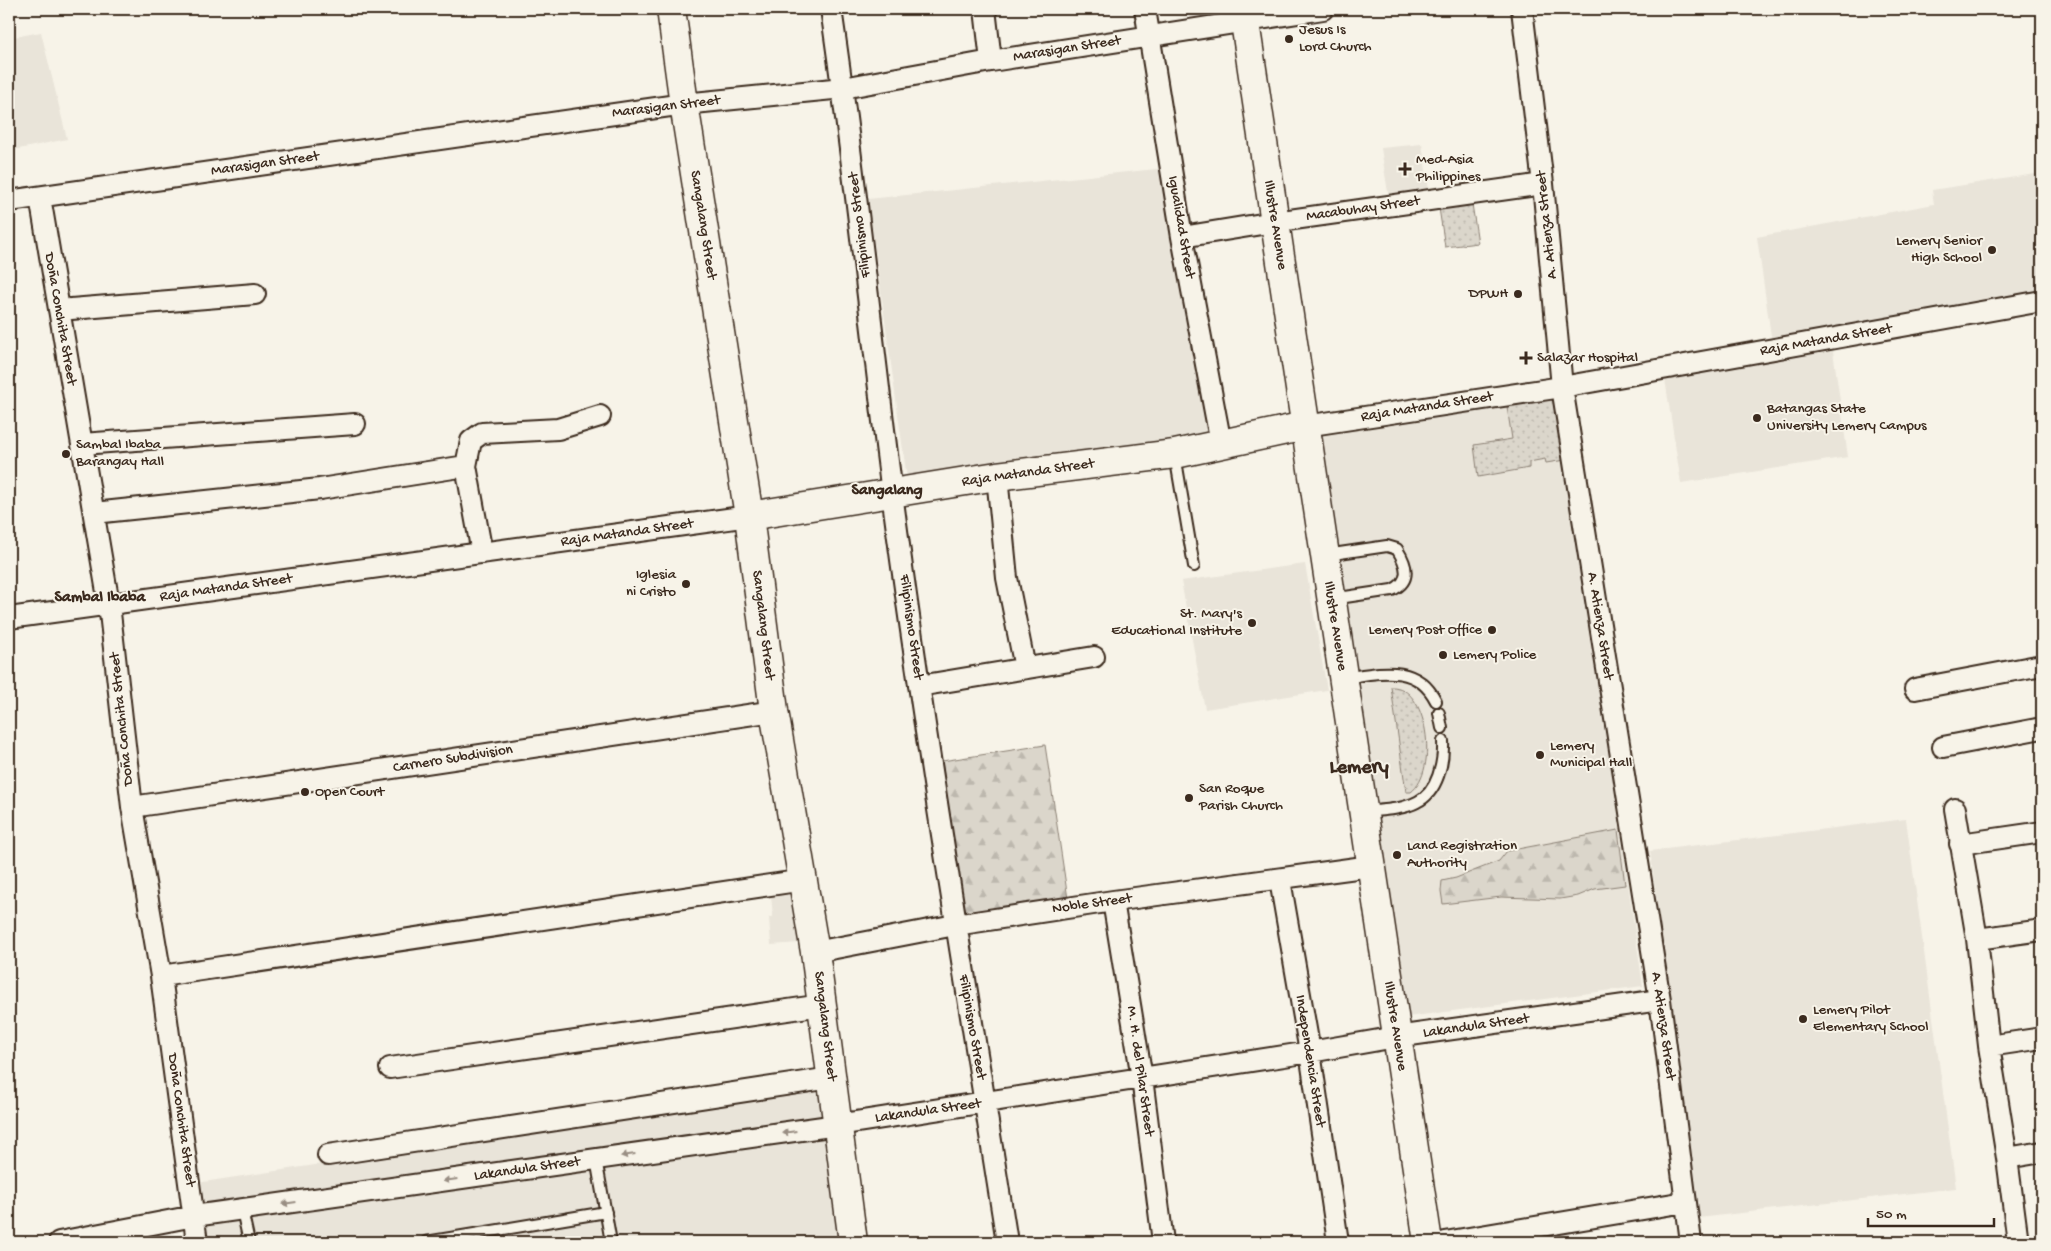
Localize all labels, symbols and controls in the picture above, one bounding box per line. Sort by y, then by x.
place label: Jesus Is Lord Church [1299,21,1372,56]
street label: Marasigan Street [1012,31,1124,66]
marker: Jesus Is Lord Church [1283,33,1295,45]
street label: Marasigan Street [611,91,723,123]
street label: Marasigan Street [210,147,322,180]
place label: Med-Asia Philippines [1415,151,1481,186]
marker: Med-Asia Philippines [1398,162,1412,176]
street label: A. Atienza Street [1532,168,1562,280]
street label: Sangalang Street [685,169,721,283]
street label: Filipinismo Street [844,169,876,280]
street label: Igualidad Street [1163,174,1199,281]
street label: Illustre Avenue [1259,179,1291,271]
street label: Macabuhay Street [1305,192,1423,226]
place label: Lemery Senior High School [1896,232,1984,267]
marker: Lemery Senior High School [1986,244,1998,256]
street label: Doña Conchita Street [39,250,81,388]
place label: DPWH [1468,285,1508,303]
marker: DPWH [1512,288,1524,300]
street label: Raja Matanda Street [1759,319,1895,360]
place label: Salazar Hospital [1537,349,1638,367]
marker: Salazar Hospital [1519,351,1533,365]
street label: Raja Matanda Street [1360,387,1496,426]
place label: Batangas State University Lemery Campus [1766,400,1927,435]
marker: Batangas State University Lemery Campus [1751,412,1763,424]
place label: Sambal Ibaba Barangay Hall [75,436,164,471]
marker: Sambal Ibaba Barangay Hall [60,448,72,460]
street label: Raja Matanda Street [961,455,1097,491]
district label: Sangalang [852,482,923,501]
street label: Raja Matanda Street [560,515,696,551]
place label: Iglesia ni Cristo [626,566,677,601]
street label: Sangalang Street [747,569,779,683]
street label: Raja Matanda Street [159,570,295,606]
street label: A. Atienza Street [1583,571,1618,683]
street label: Filipinismo Street [895,572,928,683]
marker: Iglesia ni Cristo [680,578,692,590]
street label: Illustre Avenue [1319,580,1351,672]
district label: Sambal Ibaba [55,589,147,608]
place label: St. Mary's Educational Institute [1111,605,1242,640]
marker: St. Mary's Educational Institute [1246,617,1258,629]
place label: Lemery Post Office [1369,621,1482,639]
marker: Lemery Post Office [1486,624,1498,636]
place label: Lemery Police [1453,646,1537,664]
marker: Lemery Police [1437,649,1449,661]
street label: Doña Conchita Street [106,650,138,788]
place label: Lemery Municipal Hall [1550,737,1632,772]
street label: Carnero Subdivision [392,741,514,777]
marker: Lemery Municipal Hall [1534,749,1546,761]
district label: Lemery [1329,757,1389,780]
place label: San Roque Parish Church [1198,780,1283,815]
place label: Open Court [315,783,386,801]
marker: Open Court [299,786,311,798]
marker: San Roque Parish Church [1183,792,1195,804]
place label: Land Registration Authority [1407,837,1517,872]
marker: Land Registration Authority [1391,849,1403,861]
street label: Noble Street [1051,889,1135,918]
street label: Sangalang Street [809,970,841,1084]
street label: A. Atienza Street [1647,971,1680,1083]
street label: Filipinismo Street [954,972,990,1083]
street label: Illustre Avenue [1379,980,1411,1072]
street label: Independencia Street [1291,994,1330,1130]
place label: Lemery Pilot Elementary School [1813,1001,1929,1036]
street label: M. H. del Pilar Street [1122,1005,1158,1139]
street label: Lakandula Street [1422,1009,1532,1042]
marker: Lemery Pilot Elementary School [1797,1013,1809,1025]
street label: Doña Conchita Street [163,1051,199,1189]
street label: Lakandula Street [874,1094,984,1127]
one-way arrow [781,1128,797,1136]
one-way arrow [620,1151,636,1159]
street label: Lakandula Street [473,1152,583,1185]
one-way arrow [442,1176,458,1184]
scale bar [1868,1196,1995,1228]
one-way arrow [281,1199,297,1207]
text: 50 m [1876,1206,1907,1224]

